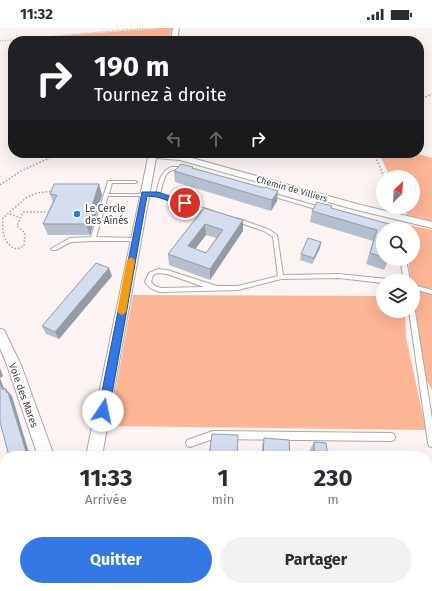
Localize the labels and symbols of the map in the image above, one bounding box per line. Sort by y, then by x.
north arrow [376,170,420,214]
street label: Chemin de Villiers [255,174,329,204]
pin [168,186,202,220]
place label: Le Cercle des Aînés [85,203,129,227]
marker: Le Cercle des Aînés [72,209,82,219]
street label: Voie des Mares [6,361,40,430]
position arrow [82,390,124,432]

